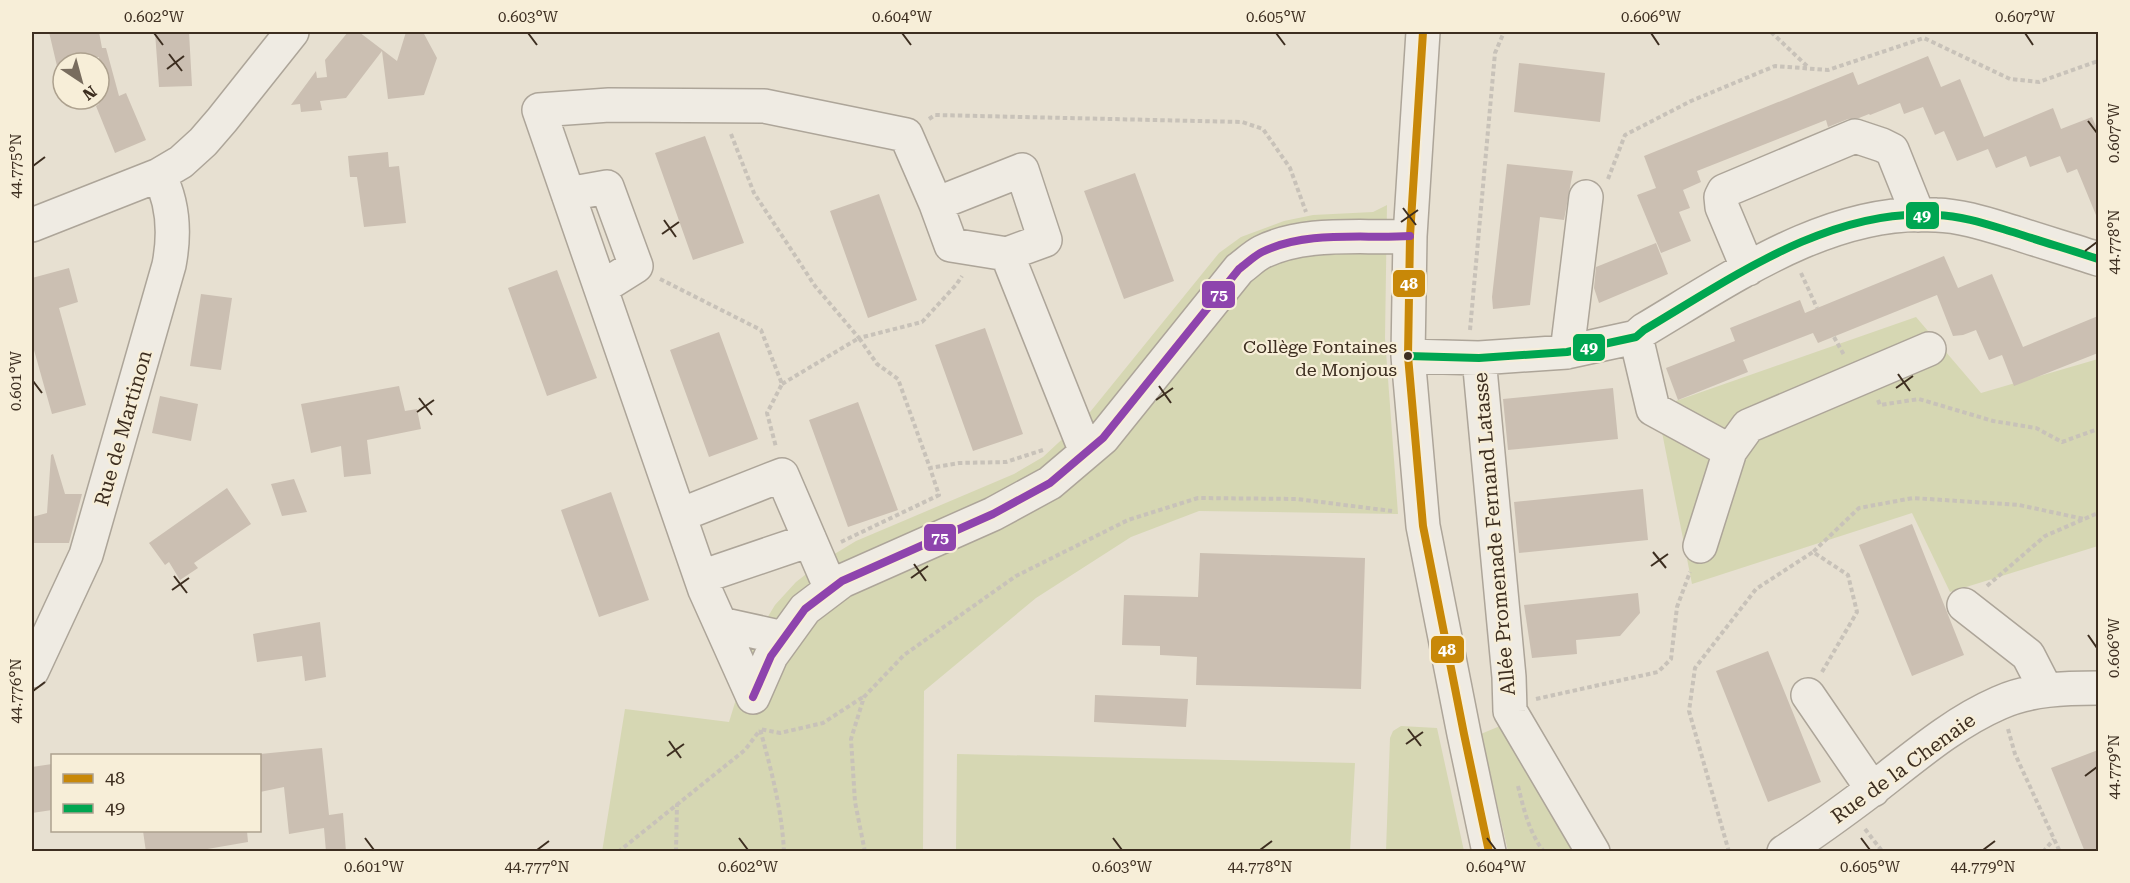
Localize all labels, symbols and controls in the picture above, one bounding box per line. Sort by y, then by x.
text: 0.602°W [124,8,185,26]
text: 0.603°W [498,8,559,26]
text: 0.604°W [872,8,933,26]
text: 0.605°W [1246,8,1307,26]
text: 0.606°W [1621,8,1682,26]
text: 0.607°W [1995,8,2056,26]
north arrow [51,51,111,111]
text: N [79,81,100,104]
text: 0.607°W [2105,102,2123,163]
text: 44.775°N [7,133,25,199]
line badge: 49 [1905,201,1940,230]
text: 49 [1913,206,1931,225]
text: 44.778°N [2105,209,2123,275]
line badge: 48 [1392,269,1426,298]
text: 48 [1400,274,1418,293]
line badge: 75 [1201,280,1236,309]
text: 75 [1210,285,1228,304]
line badge: 49 [1572,333,1606,362]
place label: Collège Fontaines de Monjous [1243,336,1397,380]
text: 49 [1580,338,1598,357]
street label: Rue de Martinon [89,347,157,509]
text: 0.601°W [7,350,25,411]
marker: Collège Fontaines de Monjous [1402,350,1414,362]
street label: Allée Promenade Fernand Latasse [1468,371,1520,697]
line badge: 75 [923,523,957,552]
text: 75 [931,528,949,547]
text: 0.606°W [2105,617,2123,678]
line badge: 48 [1430,635,1465,664]
text: 48 [1438,640,1456,659]
text: 44.776°N [7,658,25,724]
street label: Rue de la Chenaie [1826,708,1980,828]
text: 44.779°N [2105,734,2123,800]
legend [51,754,261,832]
text: 48 [105,767,125,788]
text: 49 [105,797,125,818]
text: 0.601°W [344,858,405,876]
text: 44.777°N [504,858,570,876]
text: 0.602°W [718,858,779,876]
text: 0.603°W [1092,858,1153,876]
text: 44.778°N [1227,858,1293,876]
text: 0.604°W [1466,858,1527,876]
text: 0.605°W [1840,858,1901,876]
text: 44.779°N [1950,858,2016,876]

